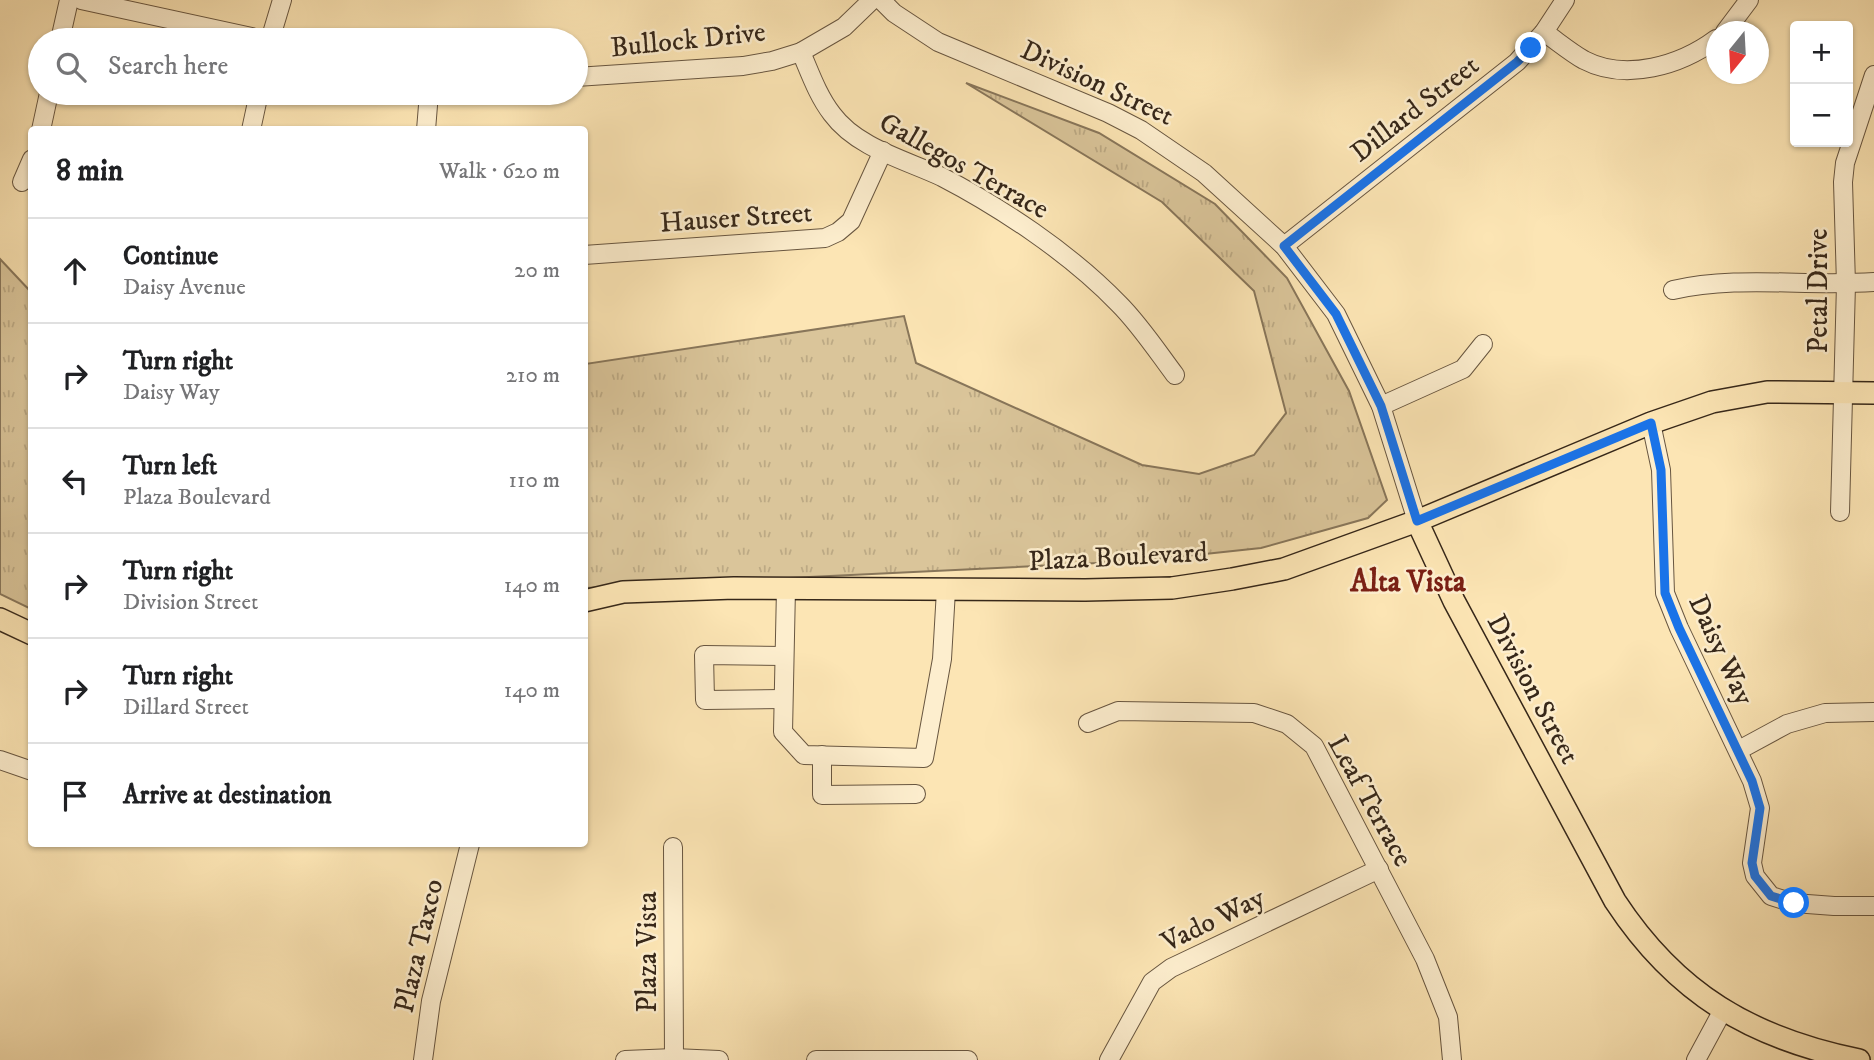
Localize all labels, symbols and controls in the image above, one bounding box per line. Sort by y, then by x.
street label: Bullock Drive [609,14,767,66]
north arrow [1706,21,1769,84]
map controls [1790,21,1853,147]
button: + [1790,21,1853,84]
search box [28,28,588,105]
street label: Division Street [1015,32,1179,134]
route end [1515,32,1546,63]
icon: search [52,48,90,86]
street label: Dillard Street [1344,48,1486,170]
text: Search here [108,50,228,83]
button: − [1790,84,1853,147]
street label: Gallegos Terrace [873,105,1055,227]
text: 8 min [56,153,123,190]
text: Walk · 620 m [439,157,560,186]
street label: Hauser Street [659,195,813,241]
street label: Petal Drive [1801,228,1836,354]
text: Continue [123,240,218,273]
icon: ahead [56,252,94,290]
text: 20 m [514,256,560,285]
text: Daisy Avenue [123,273,246,302]
text: Turn right [123,345,233,378]
icon: right [56,357,94,395]
text: 210 m [506,361,560,390]
text: Daisy Way [123,378,220,407]
text: Turn left [123,450,217,483]
icon: left [56,462,94,500]
text: 110 m [509,466,560,495]
text: Plaza Boulevard [123,483,271,512]
street label: Plaza Boulevard [1027,535,1209,579]
text: Turn right [123,555,233,588]
district label: Alta Vista [1349,564,1467,601]
icon: right [56,567,94,605]
text: 140 m [504,571,560,600]
text: Division Street [123,588,258,617]
street label: Daisy Way [1680,589,1762,711]
street label: Division Street [1479,608,1587,770]
text: Turn right [123,660,233,693]
icon: right [56,672,94,710]
text: 140 m [504,676,560,705]
text: Dillard Street [123,693,249,722]
street label: Leaf Terrace [1320,729,1420,873]
icon: arrive [56,777,94,815]
text: Arrive at destination [123,779,332,812]
street label: Plaza Taxco [387,876,451,1016]
street label: Vado Way [1155,880,1271,960]
route start [1778,887,1809,918]
street label: Plaza Vista [630,891,665,1013]

